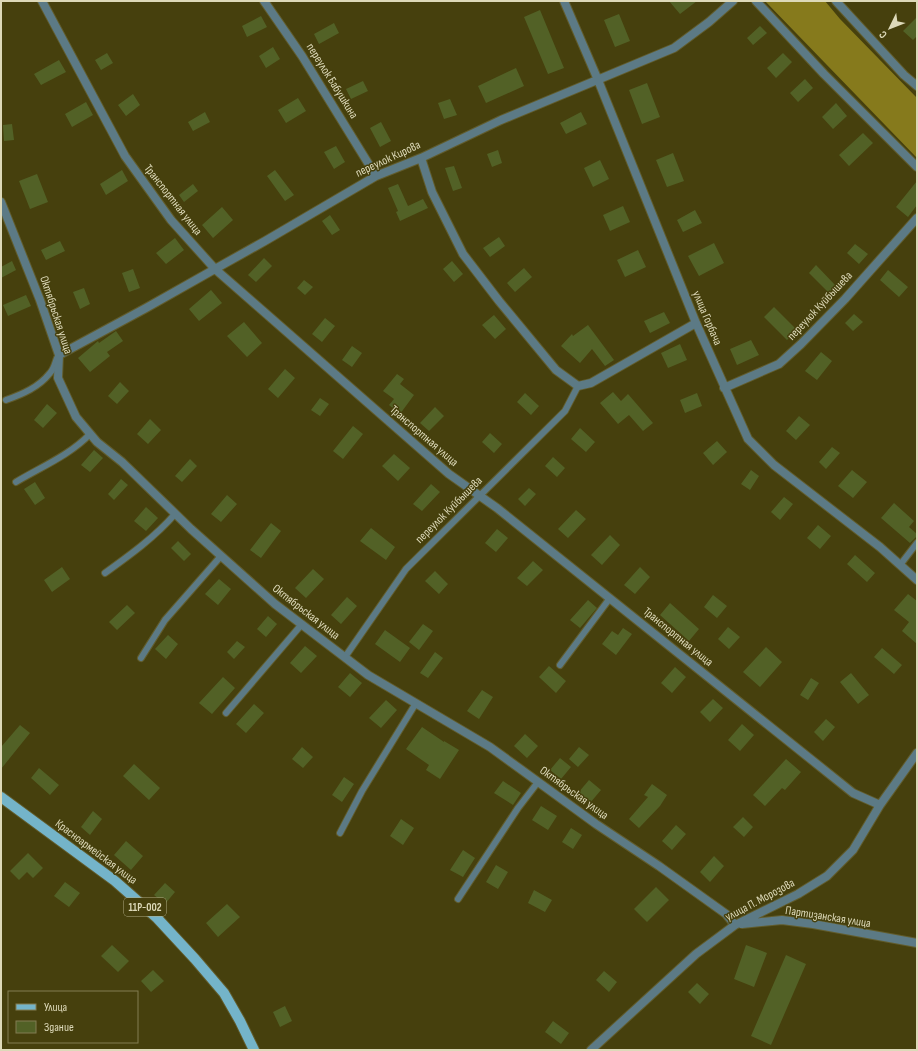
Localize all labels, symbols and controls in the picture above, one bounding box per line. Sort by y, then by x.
north arrow [870,8,910,48]
text: С [876,28,890,41]
street label: переулок Бабушкина [303,41,361,122]
street label: переулок Кирова [353,137,423,181]
street label: Транспортная улица [141,162,206,239]
street label: переулок Куйбышева [784,268,856,344]
street label: Октябрьская улица [36,274,76,356]
street label: улица Горбача [689,288,725,348]
street label: Транспортная улица [387,402,462,470]
street label: переулок Куйбышева [412,473,486,547]
street label: Октябрьская улица [269,581,343,643]
street label: Транспортная улица [640,604,716,670]
street label: Октябрьская улица [537,763,612,823]
street label: Красноармейская улица [52,816,140,888]
street label: улица П. Морозова [723,875,798,925]
road number: 11Р-002 [124,898,166,916]
street label: Партизанская улица [784,903,872,931]
legend [8,991,138,1043]
text: Улица [44,1000,68,1015]
text: Здание [44,1020,74,1035]

